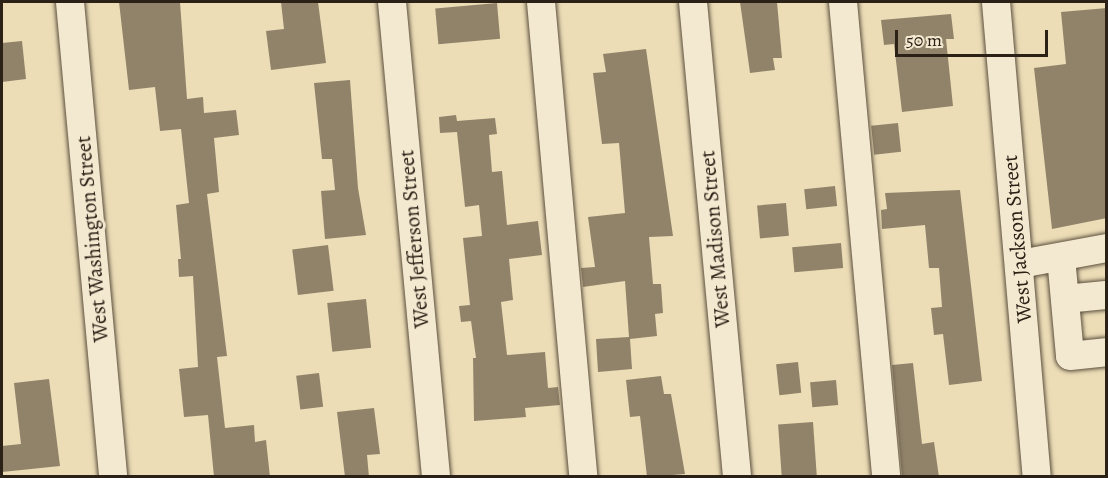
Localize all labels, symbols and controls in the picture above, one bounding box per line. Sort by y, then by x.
scale bar [898,18,1051,56]
text: 50 m [906,28,942,52]
street label: West Washington Street [70,135,114,343]
street label: West Jefferson Street [394,149,434,329]
street label: West Madison Street [695,149,735,329]
street label: West Jackson Street [997,154,1037,324]

